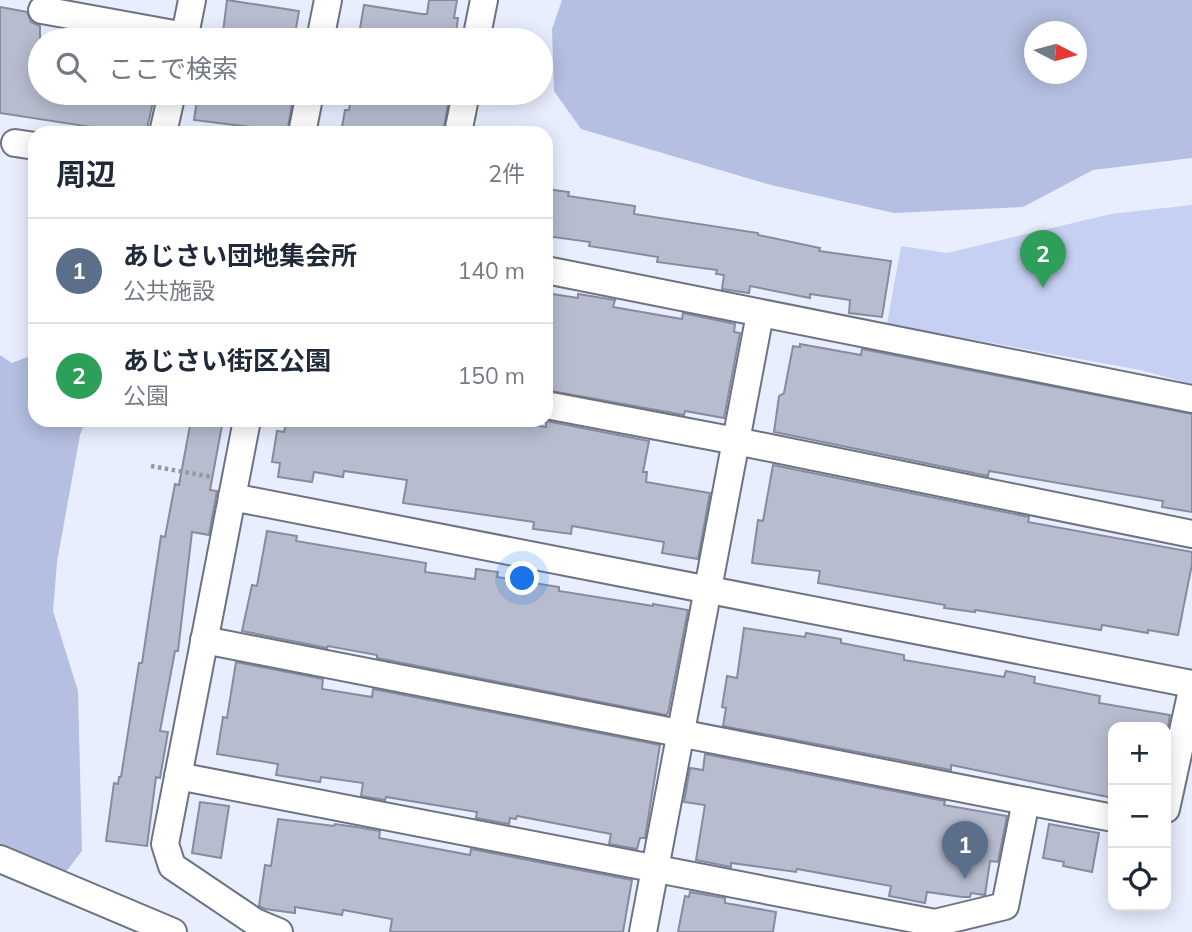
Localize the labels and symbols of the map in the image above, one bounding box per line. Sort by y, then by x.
north arrow [1024,21,1087,84]
pin: 2 [1020,230,1066,288]
your location [505,561,539,595]
pin: 1 [942,821,988,879]

